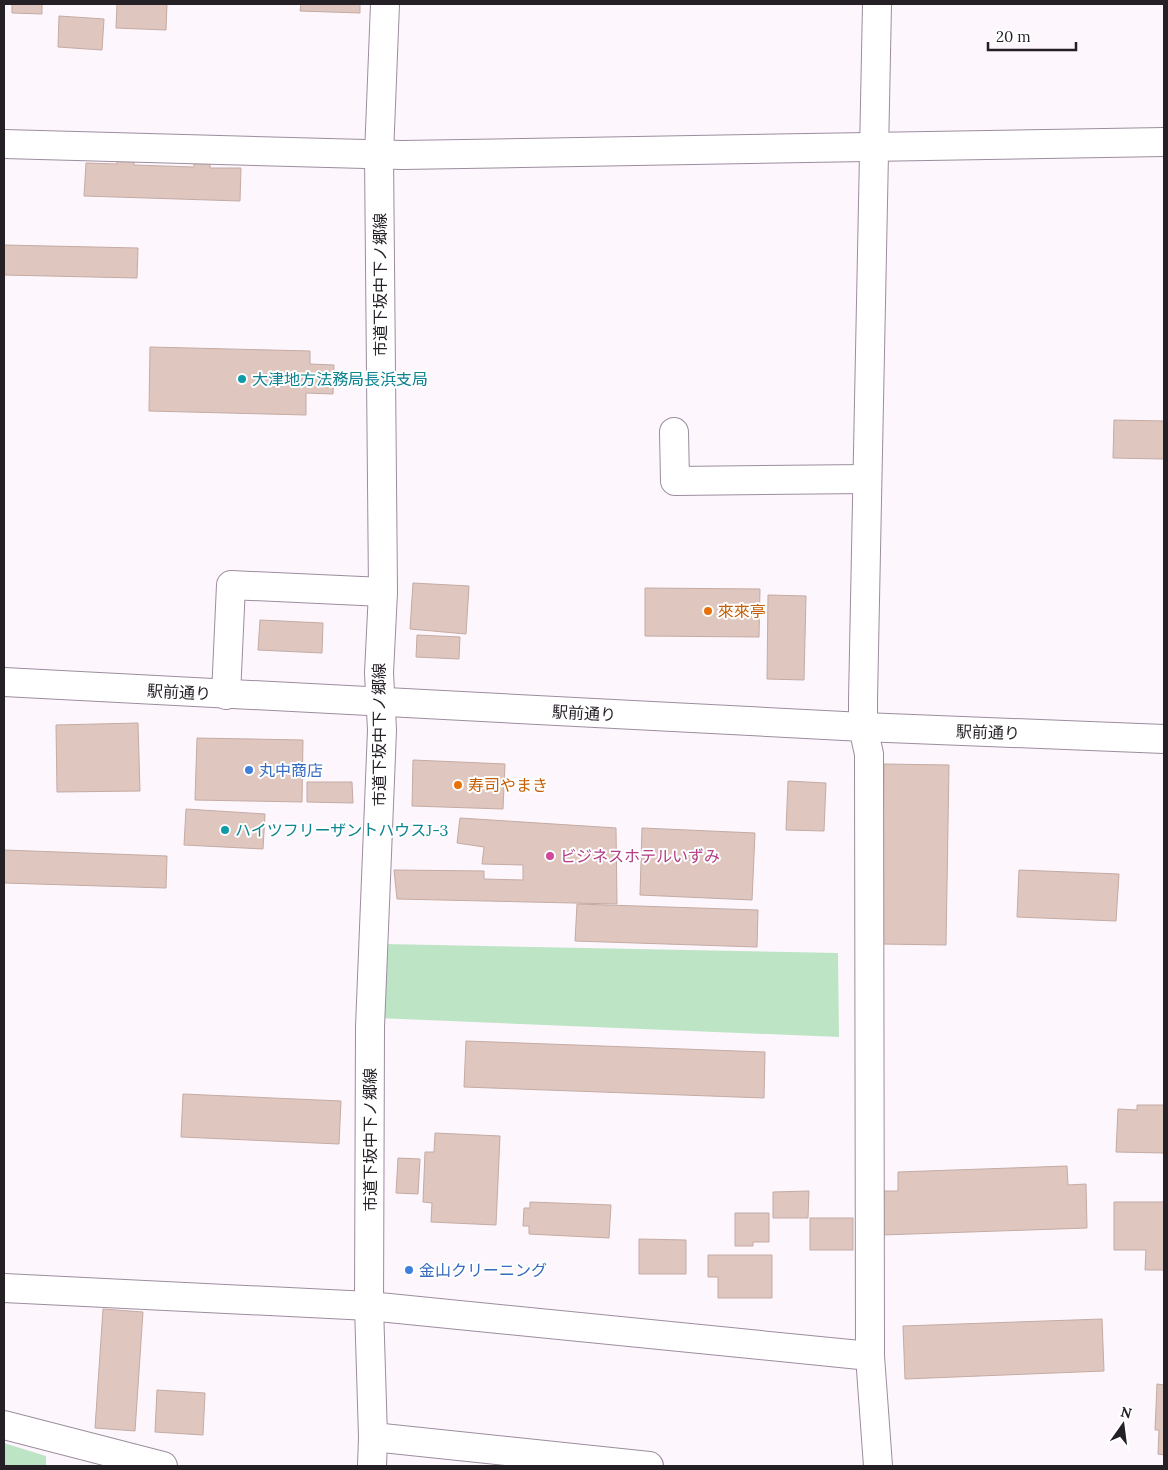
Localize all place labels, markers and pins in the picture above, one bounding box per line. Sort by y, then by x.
place label: 大津地方法務局長浜支局 [252,369,428,389]
marker: 大津地方法務局長浜支局 [236,373,248,385]
place label: 來來亭 [718,601,766,621]
marker: 來來亭 [702,605,714,617]
place label: 丸中商店 [259,760,323,780]
marker: 丸中商店 [243,764,255,776]
place label: 寿司やまき [468,775,548,795]
marker: 寿司やまき [452,779,464,791]
place label: ハイツフリーザントハウスJ-3 [235,820,449,840]
marker: ハイツフリーザントハウスJ-3 [219,824,231,836]
place label: ビジネスホテルいずみ [560,846,720,866]
marker: ビジネスホテルいずみ [544,850,556,862]
place label: 金山クリーニング [419,1260,547,1280]
marker: 金山クリーニング [403,1264,415,1276]

